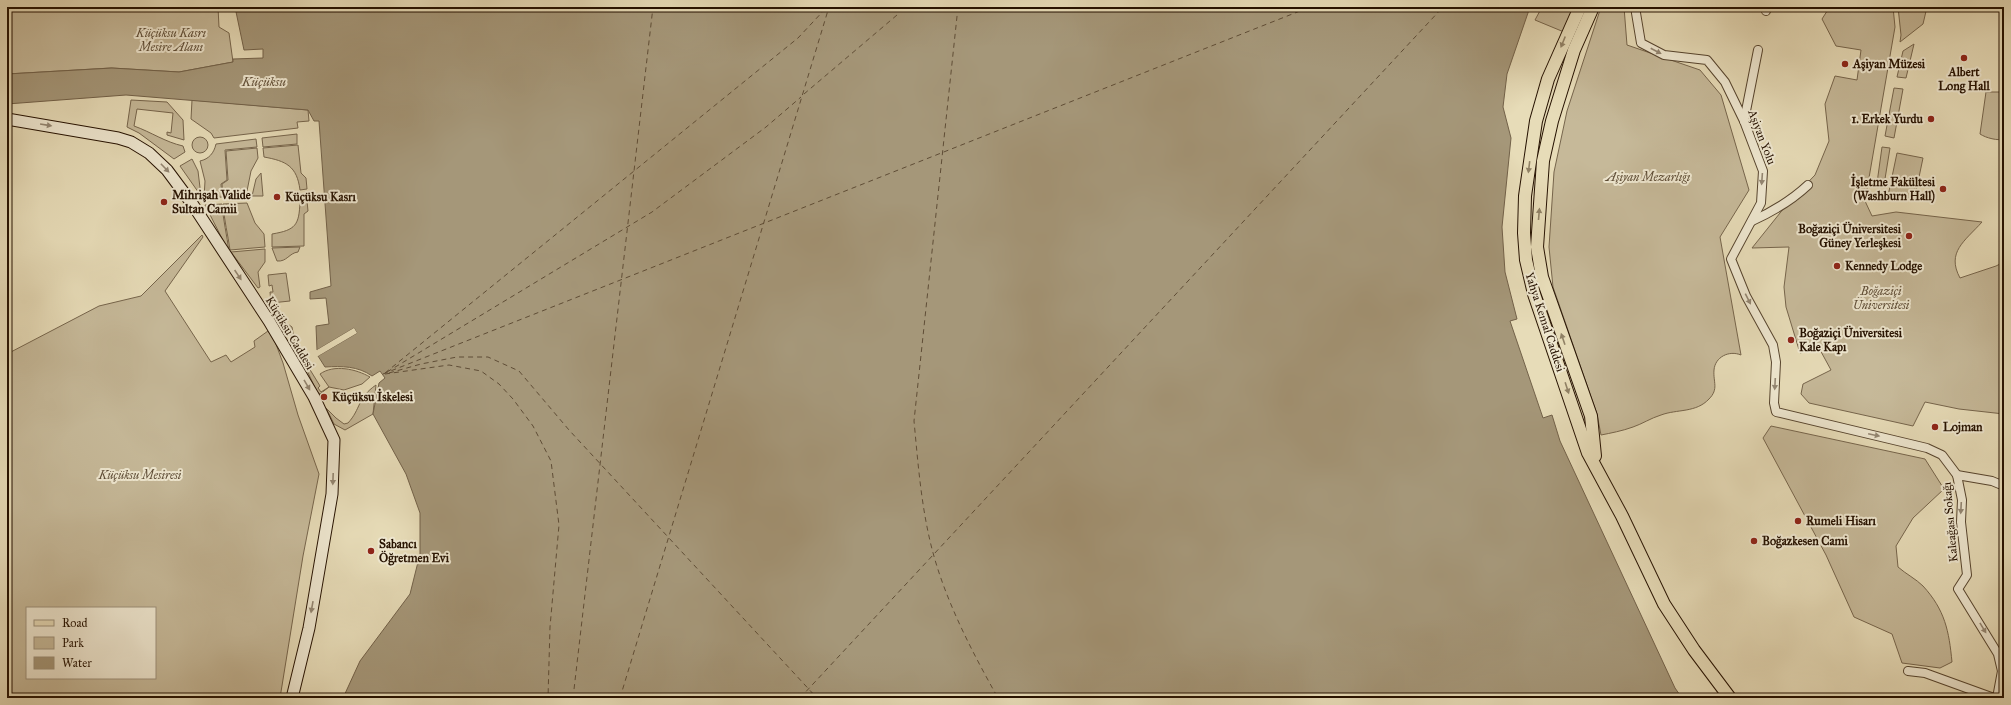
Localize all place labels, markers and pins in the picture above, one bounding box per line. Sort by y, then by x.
marker: Albert Long Hall [1959,53,1969,63]
place label: Aşiyan Müzesi [1852,57,1926,72]
marker: Aşiyan Müzesi [1840,59,1850,69]
place label: Albert Long Hall [1938,65,1991,94]
place label: 1. Erkek Yurdu [1852,112,1924,126]
marker: 1. Erkek Yurdu [1926,114,1936,124]
place label: İşletme Fakültesi (Washburn Hall) [1851,173,1936,204]
marker: İşletme Fakültesi (Washburn Hall) [1938,184,1948,194]
place label: Mihrişah Valide Sultan Camii [172,188,251,216]
place label: Küçüksu Kasrı [285,190,357,205]
marker: Küçüksu Kasrı [272,192,282,202]
marker: Mihrişah Valide Sultan Camii [159,197,169,207]
place label: Boğaziçi Üniversitesi Güney Yerleşkesi [1798,221,1902,251]
marker: Boğaziçi Üniversitesi Güney Yerleşkesi [1904,231,1914,241]
place label: Kennedy Lodge [1845,259,1922,274]
marker: Kennedy Lodge [1832,261,1842,271]
place label: Boğaziçi Üniversitesi Kale Kapı [1799,325,1903,355]
marker: Boğaziçi Üniversitesi Kale Kapı [1786,335,1796,345]
place label: Küçüksu İskelesi [332,388,414,405]
marker: Küçüksu İskelesi [319,392,329,402]
place label: Lojman [1943,420,1983,435]
marker: Lojman [1930,422,1940,432]
place label: Rumeli Hisarı [1806,514,1877,528]
marker: Rumeli Hisarı [1793,516,1803,526]
place label: Boğazkesen Cami [1762,534,1849,549]
marker: Boğazkesen Cami [1749,536,1759,546]
place label: Sabancı Öğretmen Evi [379,537,450,566]
marker: Sabancı Öğretmen Evi [366,546,376,556]

